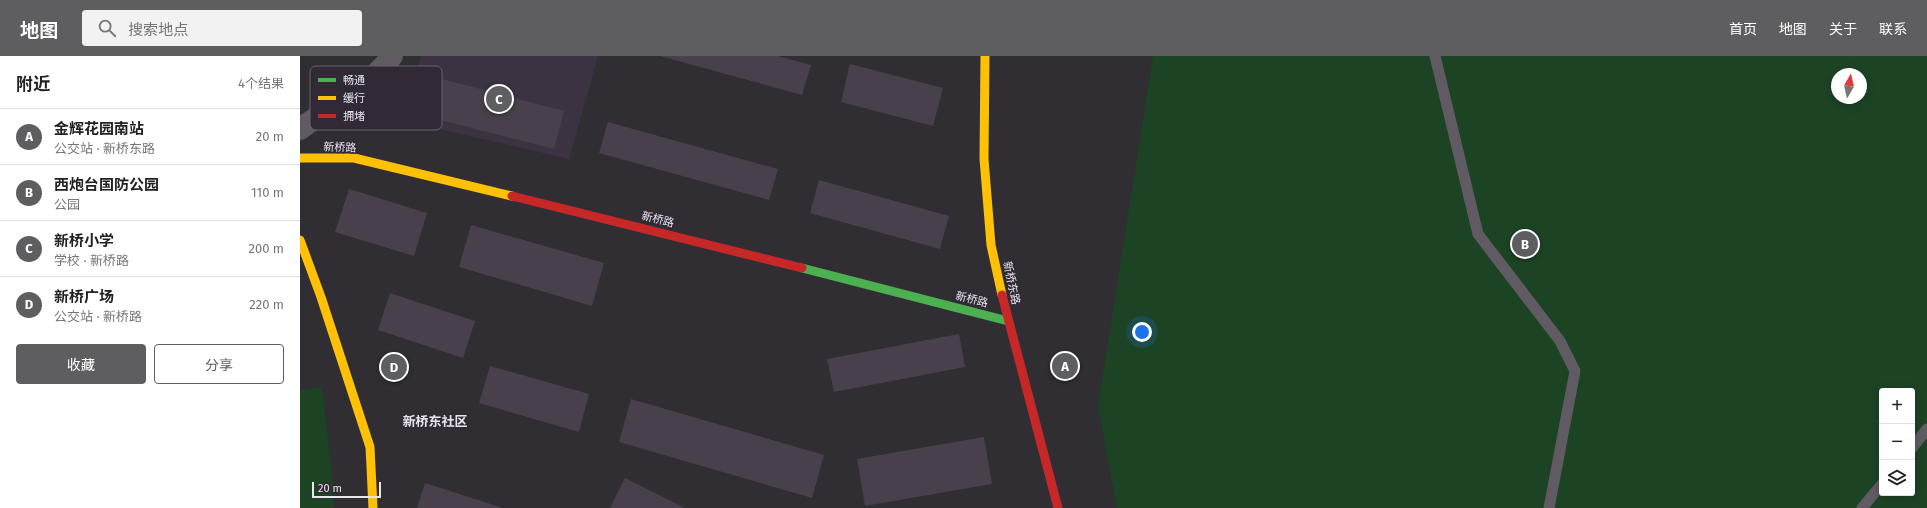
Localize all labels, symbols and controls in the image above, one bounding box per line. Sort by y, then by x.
search box [82,10,362,46]
icon: search [96,17,118,39]
text: 地图 [20,19,58,42]
text: 搜索地点 [128,21,188,39]
text: 首页 [1729,21,1757,38]
text: 地图 [1779,21,1807,38]
text: 关于 [1829,21,1857,38]
text: 联系 [1879,21,1907,38]
legend [310,66,442,130]
north arrow [1831,68,1867,104]
text: 附近 [16,74,50,95]
text: 畅通 [343,74,365,87]
text: 4个结果 [238,76,284,91]
pin: C [486,84,512,114]
text: 缓行 [343,92,365,105]
text: 拥堵 [343,110,365,123]
text: 金辉花园南站 [54,120,144,138]
text: A [25,129,33,144]
text: 20 m [256,129,284,144]
street label: 新桥路 [323,140,357,155]
text: 公交站 · 新桥东路 [54,141,155,156]
text: 西炮台国防公园 [54,176,159,194]
text: B [25,185,33,200]
text: 110 m [251,185,284,200]
text: 公园 [54,197,80,212]
street label: 新桥路 [640,209,675,230]
pin: B [1512,229,1538,259]
text: 新桥小学 [54,232,114,250]
text: C [25,241,33,256]
text: 200 m [248,241,284,256]
text: 学校 · 新桥路 [54,253,129,268]
street label: 新桥东路 [1001,260,1022,306]
text: 新桥广场 [54,288,114,306]
street label: 新桥路 [954,289,989,310]
text: D [25,297,33,312]
text: 220 m [249,297,284,312]
text: 公交站 · 新桥路 [54,309,142,324]
your location [1132,322,1152,342]
button: 收藏 [16,344,146,384]
button: 分享 [154,344,284,384]
pin: A [1052,351,1078,381]
pin: D [381,352,407,382]
map controls [1879,388,1915,496]
button: + [1879,388,1915,424]
district label: 新桥东社区 [402,414,468,429]
button: − [1879,424,1915,460]
button: layers [1879,460,1915,496]
scale bar [312,480,381,499]
text: 20 m [318,482,342,495]

